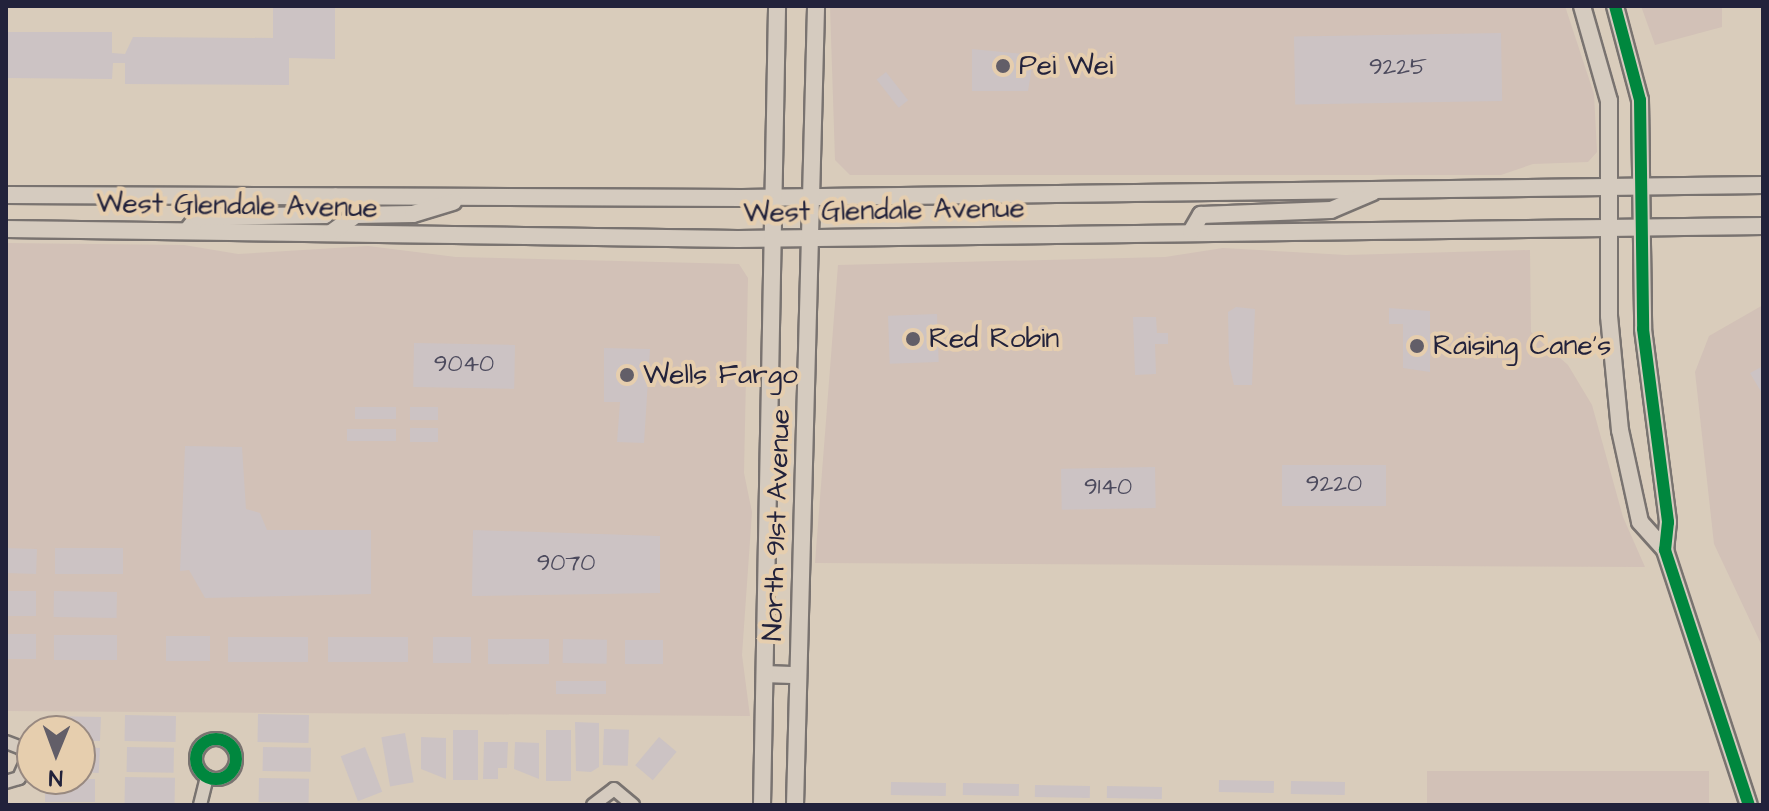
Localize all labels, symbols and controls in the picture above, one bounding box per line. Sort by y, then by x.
place label: Pei Wei [1019,49,1113,83]
house number: 9225 [1369,54,1427,82]
marker: Pei Wei [994,57,1012,75]
street label: West Glendale Avenue [96,187,378,225]
street label: West Glendale Avenue [743,192,1025,230]
place label: Red Robin [929,322,1059,356]
place label: Raising Cane's [1433,329,1611,363]
marker: Red Robin [904,330,922,348]
marker: Raising Cane's [1408,337,1426,355]
house number: 9040 [434,351,494,379]
place label: Wells Fargo [643,358,798,392]
marker: Wells Fargo [618,366,636,384]
street label: North 91st Avenue [756,408,798,642]
house number: 9220 [1306,471,1362,499]
house number: 9140 [1084,474,1132,502]
house number: 9070 [537,550,595,578]
north arrow [16,715,96,795]
text: N [48,762,63,793]

